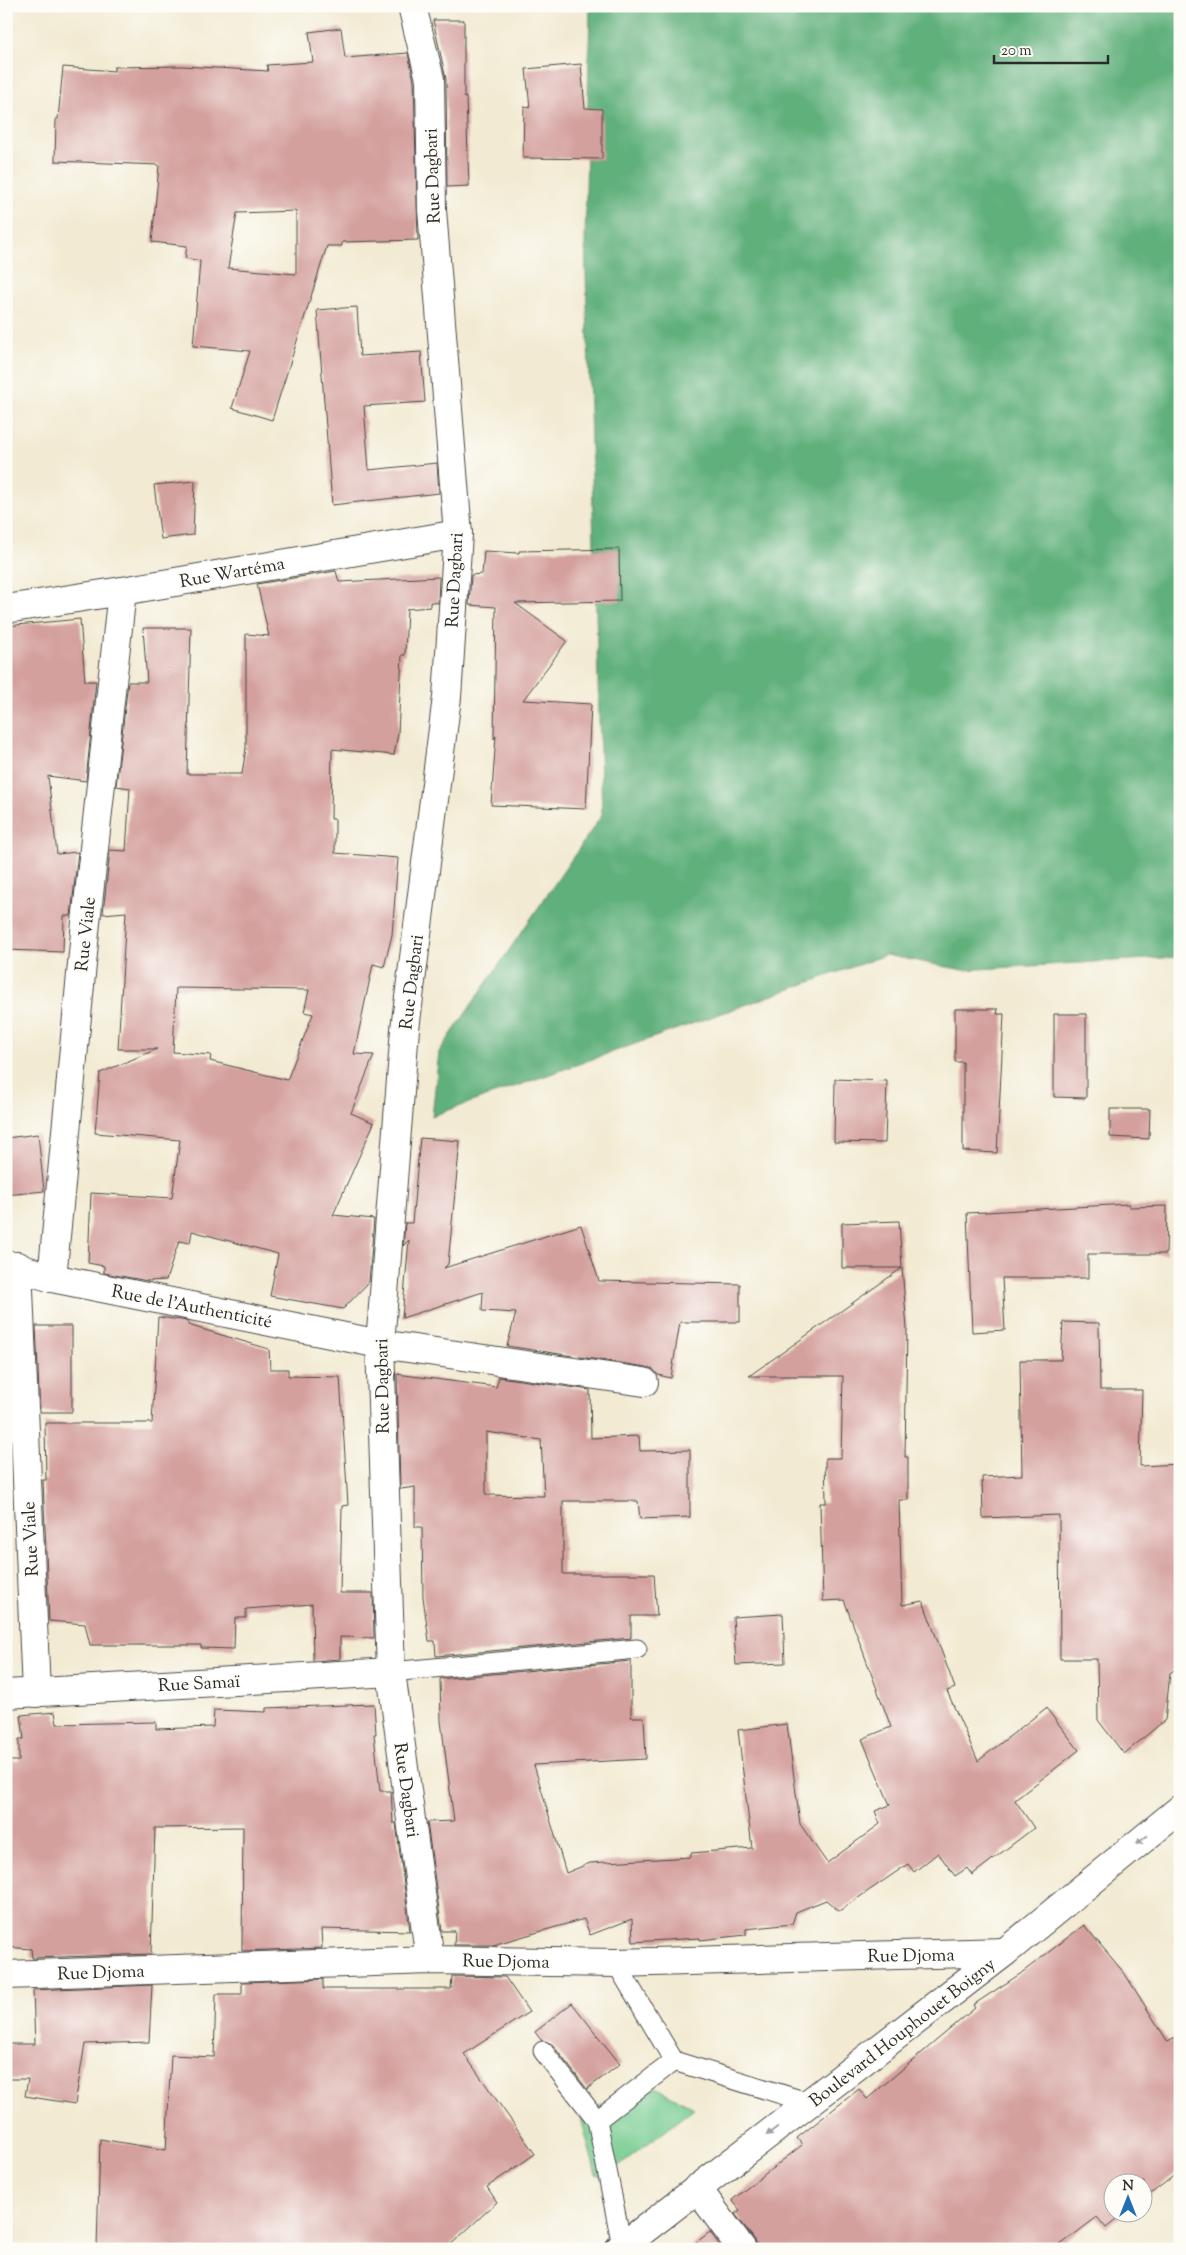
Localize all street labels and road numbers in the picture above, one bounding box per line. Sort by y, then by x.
street label: Rue Dagbari [419,128,449,224]
street label: Rue Dagbari [441,532,471,629]
street label: Rue Wartéma [178,552,287,596]
street label: Rue Viale [70,896,104,973]
street label: Rue Dagbari [394,933,432,1031]
street label: Rue de l'Authenticité [109,1280,274,1336]
street label: Rue Dagbari [370,1338,398,1434]
street label: Rue Viale [17,1501,47,1577]
street label: Rue Samaï [157,1670,241,1700]
street label: Rue Dagbari [385,1741,425,1839]
street label: Rue Djoma [867,1943,955,1971]
street label: Rue Djoma [462,1949,550,1977]
street label: Boulevard Houphouet Boigny [805,1952,1002,2115]
street label: Rue Djoma [57,1959,145,1989]

